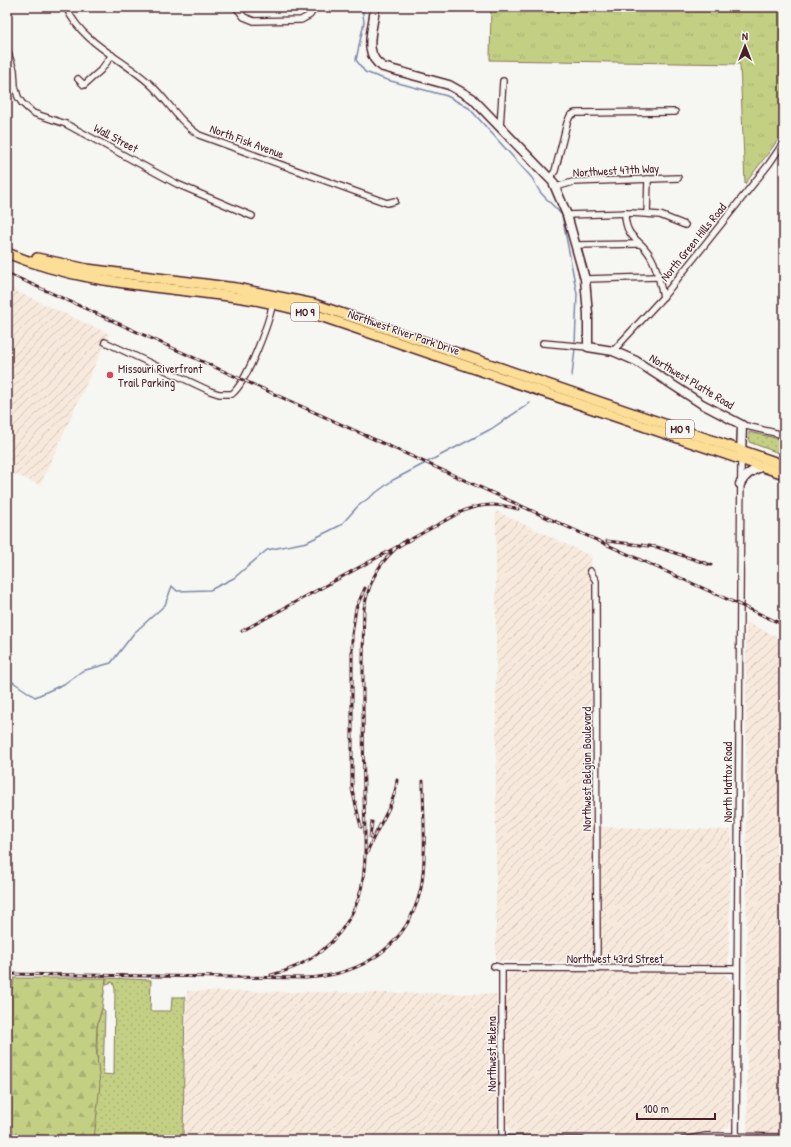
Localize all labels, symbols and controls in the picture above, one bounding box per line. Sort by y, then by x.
north arrow [725,26,765,66]
text: N [742,29,748,43]
street label: Wall Street [91,119,142,157]
street label: North Fisk Avenue [208,120,287,162]
street label: Northwest 47th Way [572,159,660,181]
street label: North Green Hills Road [656,199,730,285]
road number: MO 9 [291,303,319,321]
street label: Northwest River Park Drive [346,305,462,359]
street label: Northwest Platte Road [646,349,738,413]
place label: Missouri Riverfront Trail Parking [118,360,203,391]
marker: Missouri Riverfront Trail Parking [105,370,115,380]
road number: MO 9 [666,420,694,438]
street label: Northwest Belgian Boulevard [578,707,595,831]
street label: North Mattox Road [719,741,736,822]
street label: Northwest 43rd Street [567,950,664,967]
street label: Northwest Helena [483,1016,500,1092]
scale bar [637,1095,715,1121]
text: 100 m [643,1100,669,1117]

